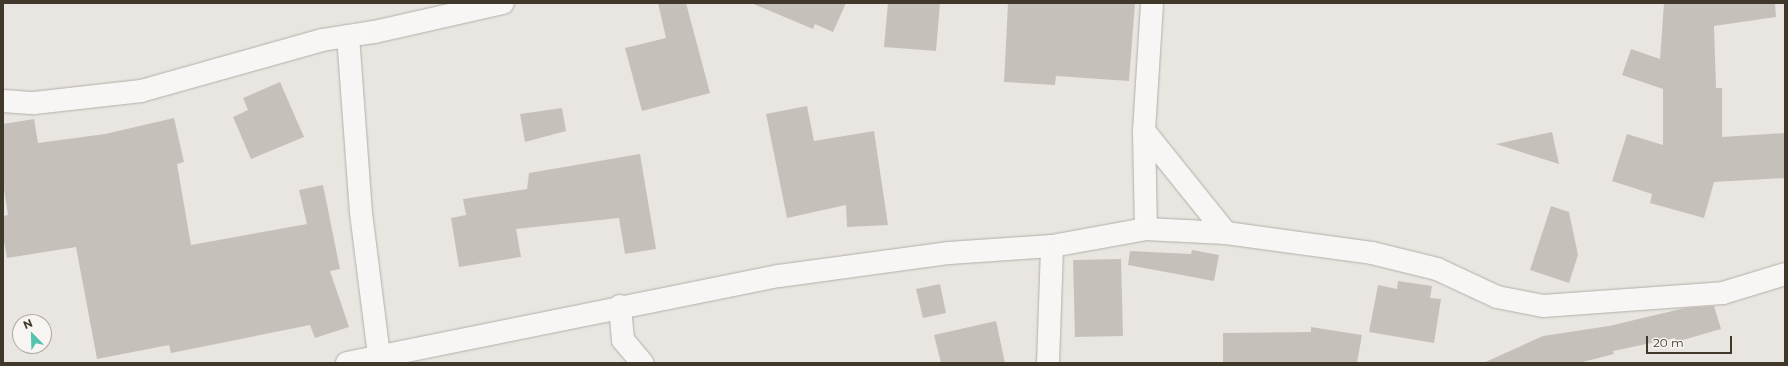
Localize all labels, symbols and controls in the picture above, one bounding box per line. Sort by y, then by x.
north arrow [12,314,52,354]
text: N [21,316,35,332]
scale bar [1648,328,1734,354]
text: 20 m [1653,335,1684,350]

